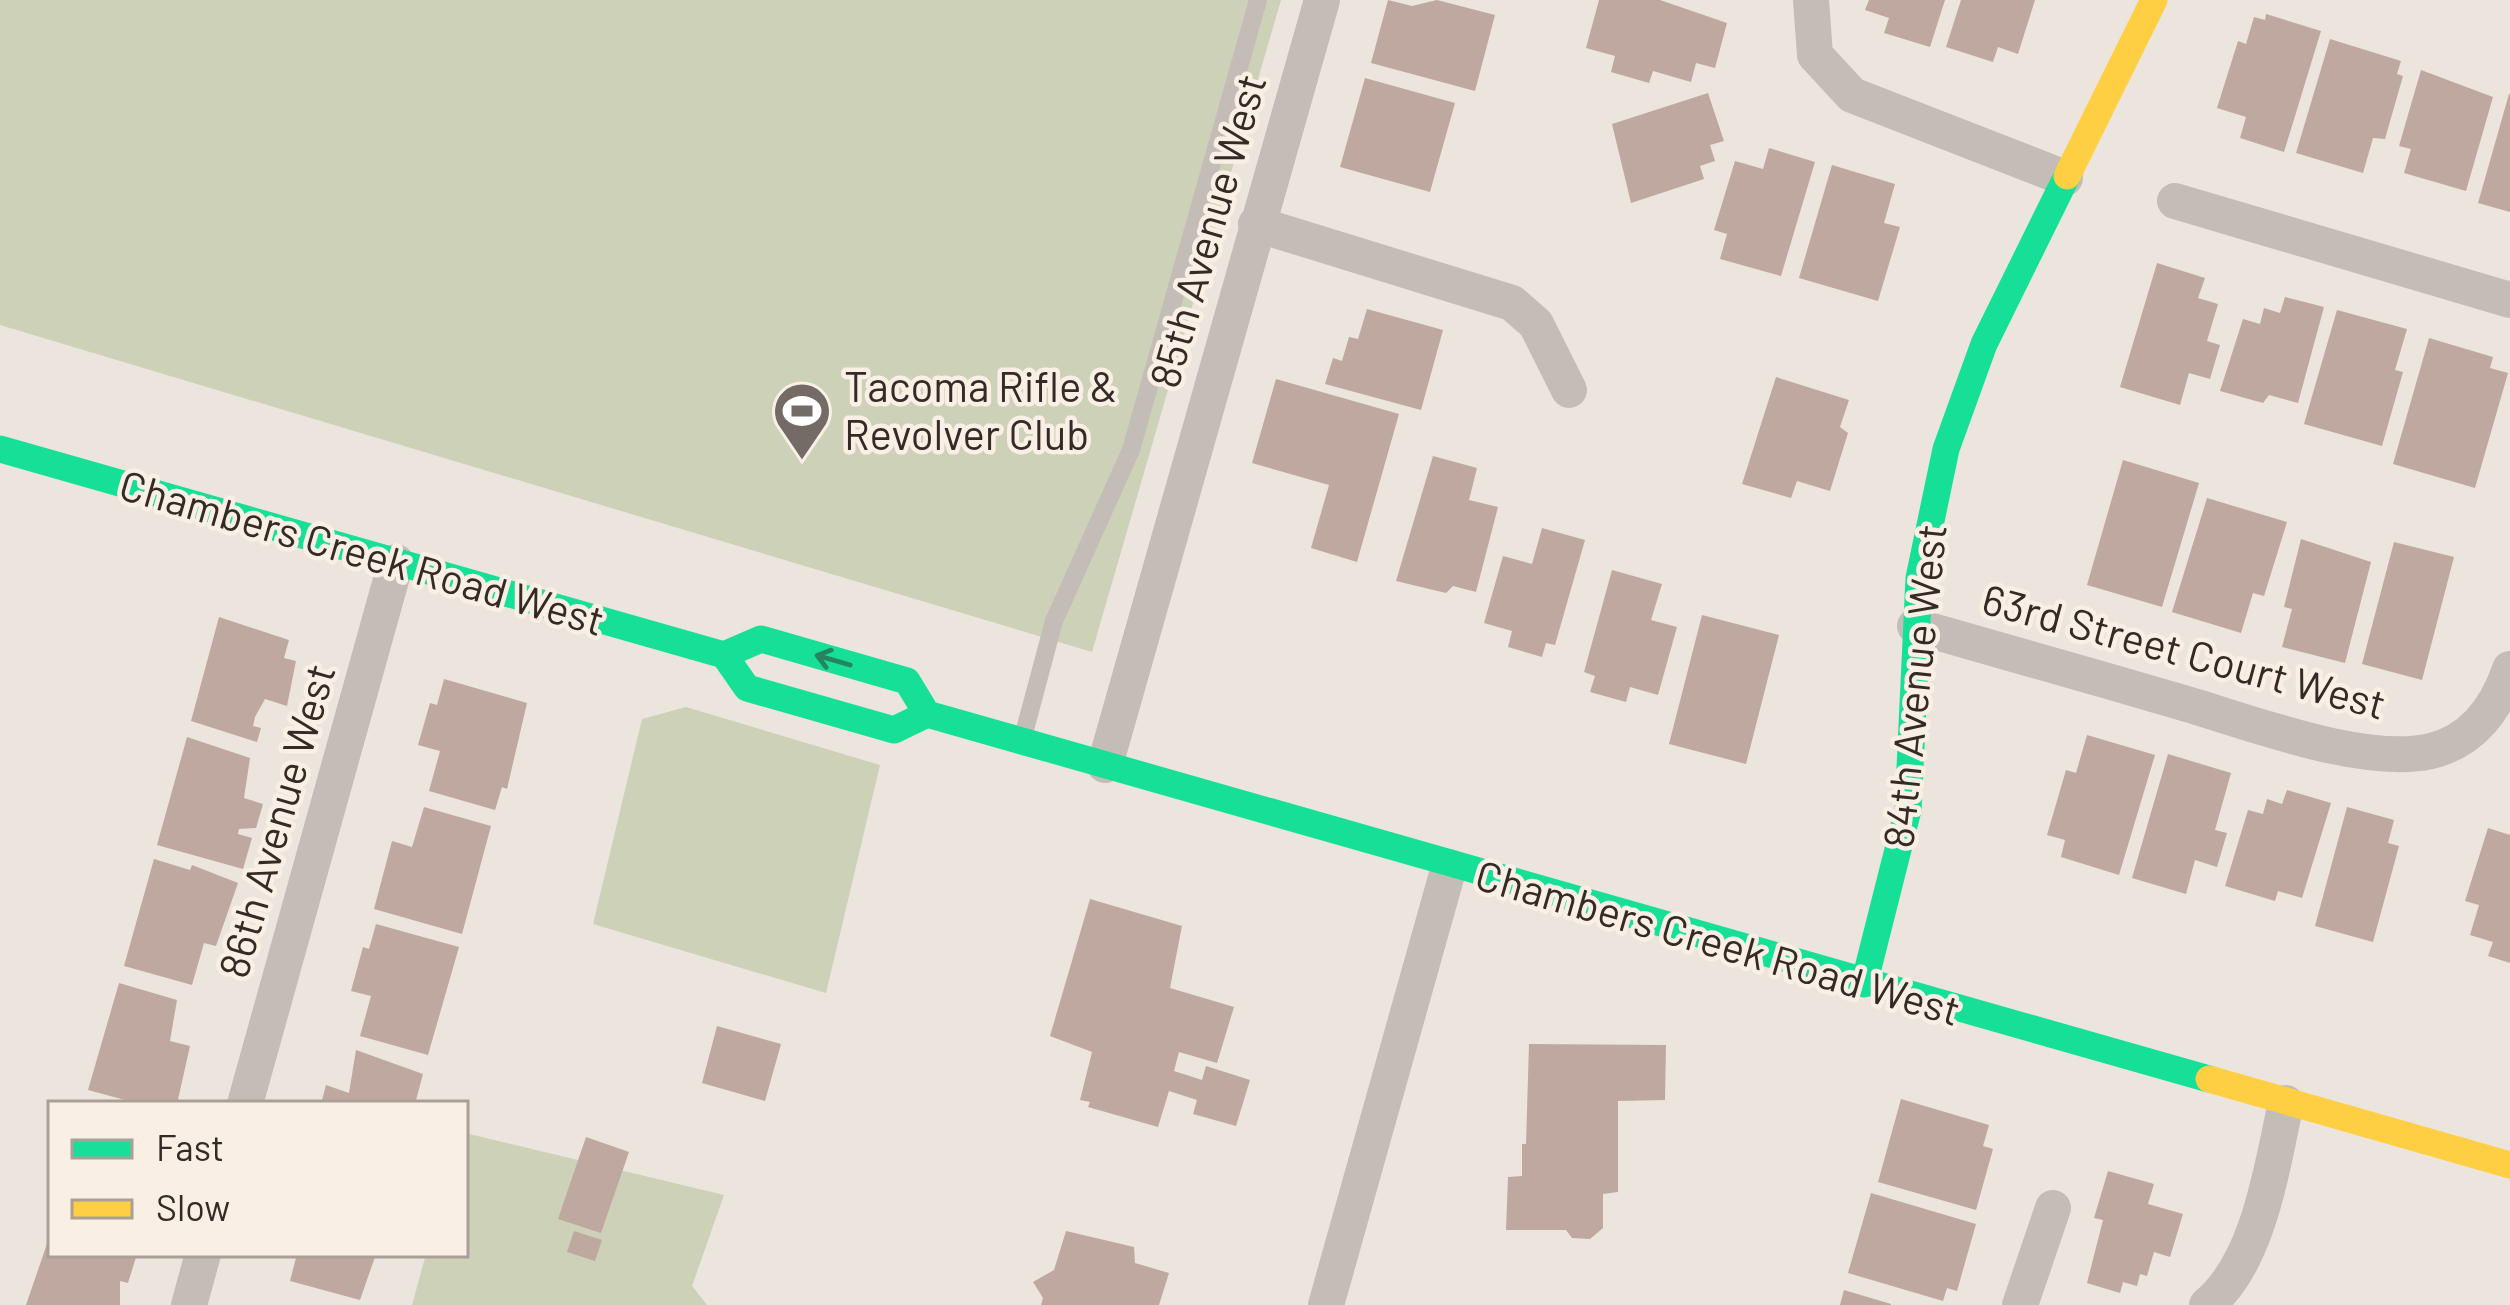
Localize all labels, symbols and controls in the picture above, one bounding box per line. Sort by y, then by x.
street label: 85th Avenue West [1137,68,1275,393]
place label: Tacoma Rifle & Revolver Club [844,360,1117,458]
sports icon: Tacoma Rifle & Revolver Club [771,380,833,462]
street label: Chambers Creek Road West [115,458,610,644]
street label: 84th Avenue West [1871,521,1955,850]
street label: 63rd Street Court West [1977,572,2392,728]
one-way arrow [815,648,853,670]
street label: 86th Avenue West [206,658,344,983]
street label: Chambers Creek Road West [1471,848,1966,1034]
legend [48,1101,468,1257]
text: Fast [156,1125,224,1168]
text: Slow [156,1185,230,1228]

